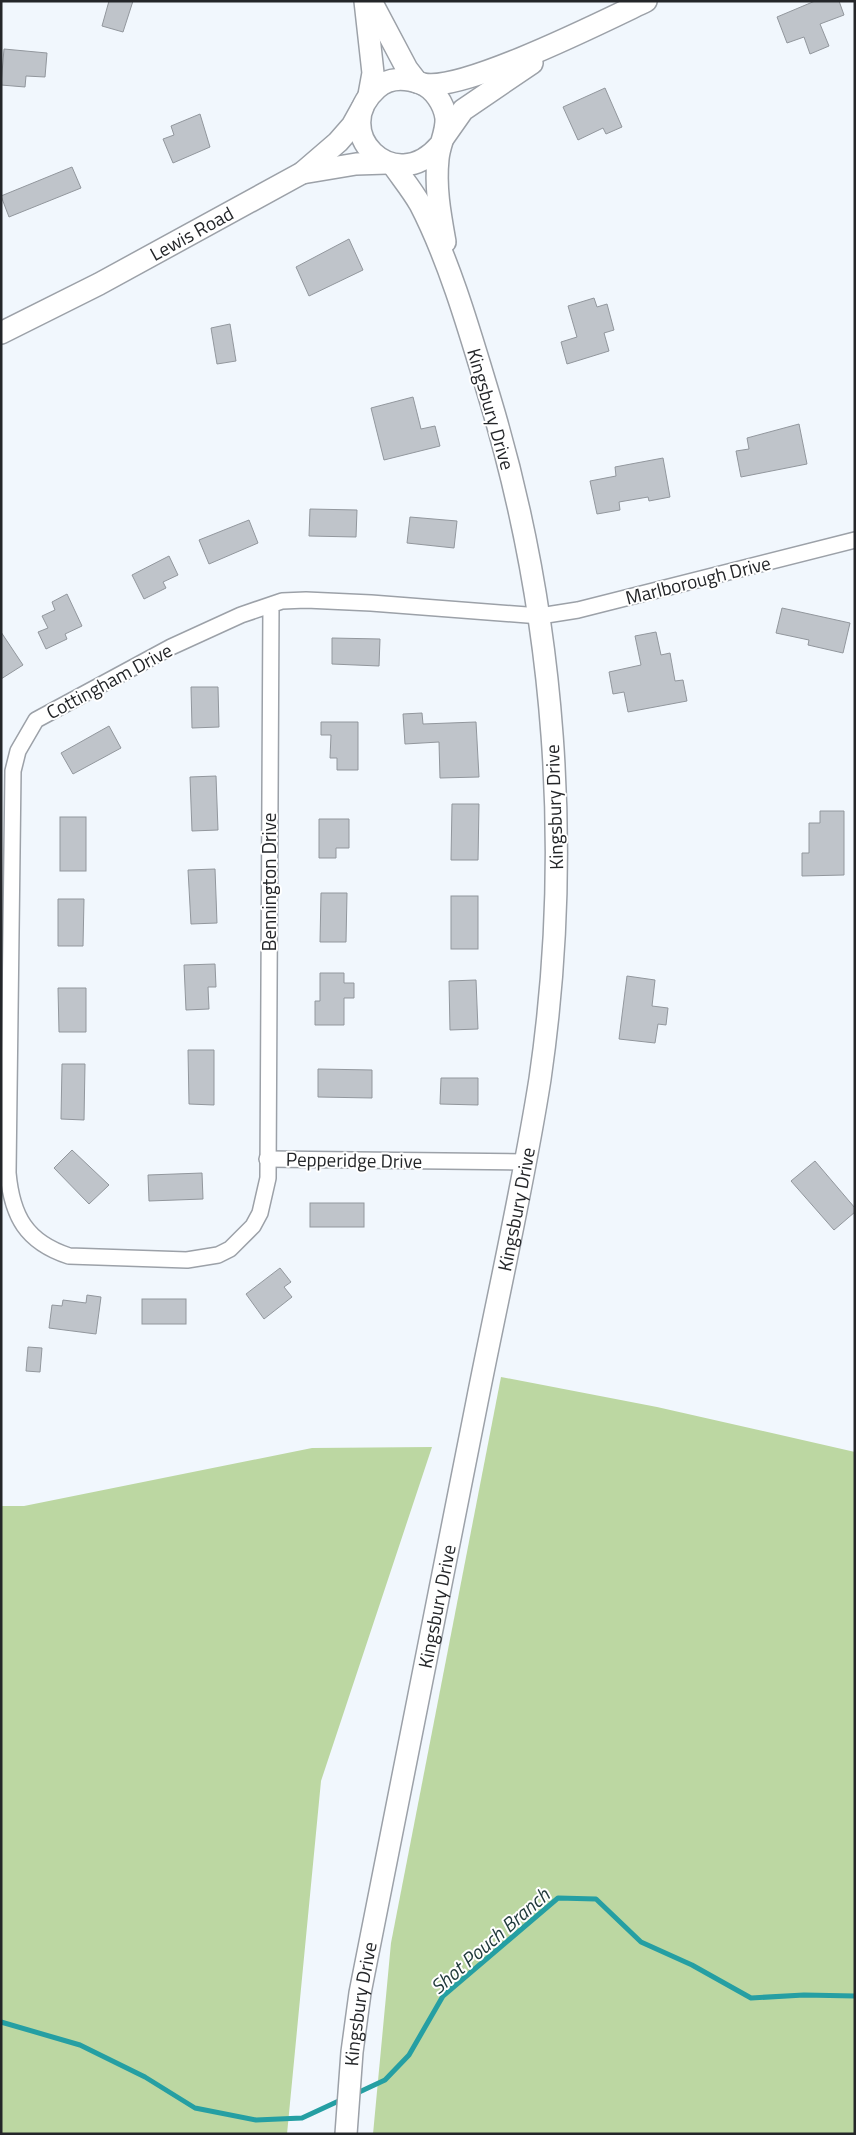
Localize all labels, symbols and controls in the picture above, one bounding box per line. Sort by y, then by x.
street label: Lewis Road [144,198,238,268]
street label: Kingsbury Drive [460,345,523,473]
street label: Marlborough Drive [622,547,774,612]
street label: Cottingham Drive [41,635,177,726]
street label: Kingsbury Drive [537,744,570,870]
street label: Bennington Drive [254,813,283,951]
street label: Pepperidge Drive [286,1144,422,1175]
street label: Kingsbury Drive [489,1145,542,1274]
street label: Kingsbury Drive [410,1542,463,1671]
water label: Shot Pouch Branch [423,1879,557,2001]
street label: Kingsbury Drive [336,1939,384,2067]

